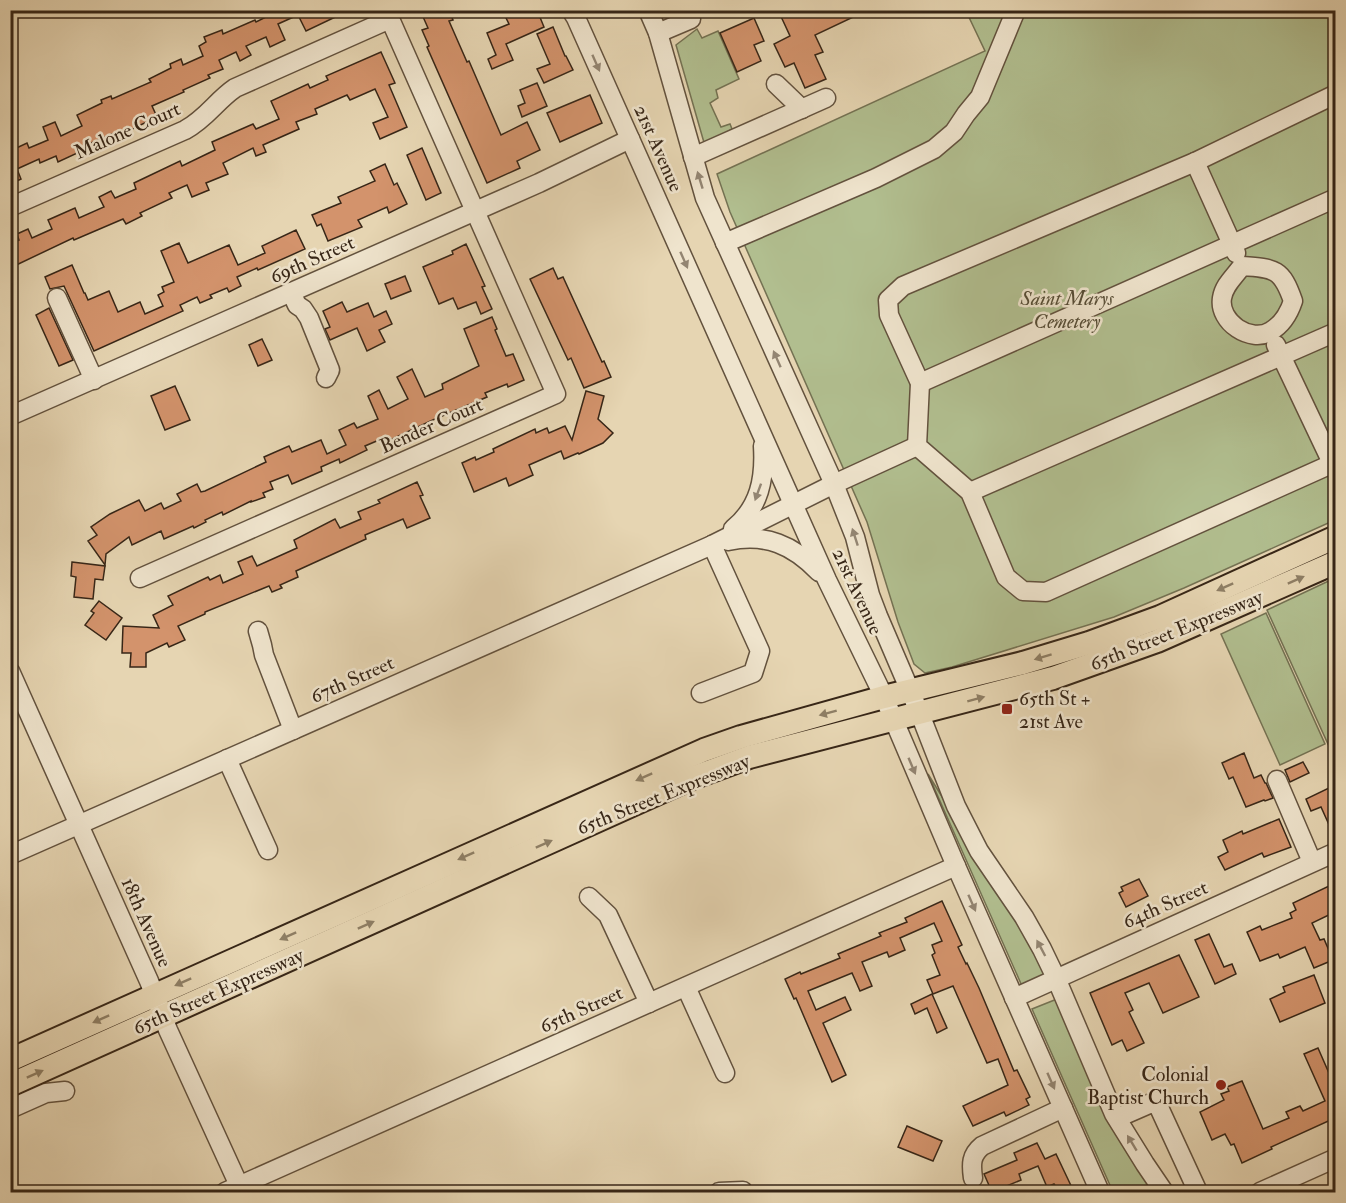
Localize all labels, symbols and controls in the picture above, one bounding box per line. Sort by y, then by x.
one-way arrow [592,54,602,72]
street label: Malone Court [70,96,185,165]
street label: 21st Avenue [628,101,689,196]
one-way arrow [695,171,704,189]
street label: 69th Street [266,230,359,289]
one-way arrow [680,252,689,269]
park label: Saint Marys Cemetery [1020,286,1114,334]
one-way arrow [773,350,782,367]
street label: Bender Court [376,391,487,459]
one-way arrow [753,484,763,502]
one-way arrow [849,528,859,546]
street label: 21st Avenue [827,544,888,639]
one-way arrow [1288,575,1305,584]
one-way arrow [1216,583,1233,592]
street label: 65th Street Expressway [1086,584,1268,678]
street label: 67th Street [307,650,398,709]
one-way arrow [1034,653,1052,662]
place label: 65th St + 21st Ave [1019,686,1091,734]
one-way arrow [967,693,985,703]
marker: 65th St + 21st Ave [1000,702,1014,716]
one-way arrow [818,709,836,718]
street label: 65th Street Expressway [573,748,755,842]
one-way arrow [908,757,917,774]
one-way arrow [634,772,652,782]
one-way arrow [535,840,552,849]
one-way arrow [457,852,474,861]
street label: 18th Avenue [116,873,177,971]
street label: 64th Street [1119,874,1212,934]
one-way arrow [967,895,977,913]
one-way arrow [357,920,374,929]
one-way arrow [278,931,296,941]
one-way arrow [1036,939,1046,956]
street label: 65th Street Expressway [129,942,309,1041]
one-way arrow [174,978,192,988]
street label: 65th Street [536,980,627,1039]
one-way arrow [92,1014,110,1024]
place label: Colonial Baptist Church [1087,1062,1210,1111]
one-way arrow [27,1069,44,1078]
one-way arrow [1047,1073,1056,1090]
marker: Colonial Baptist Church [1214,1078,1228,1092]
one-way arrow [1127,1135,1138,1152]

